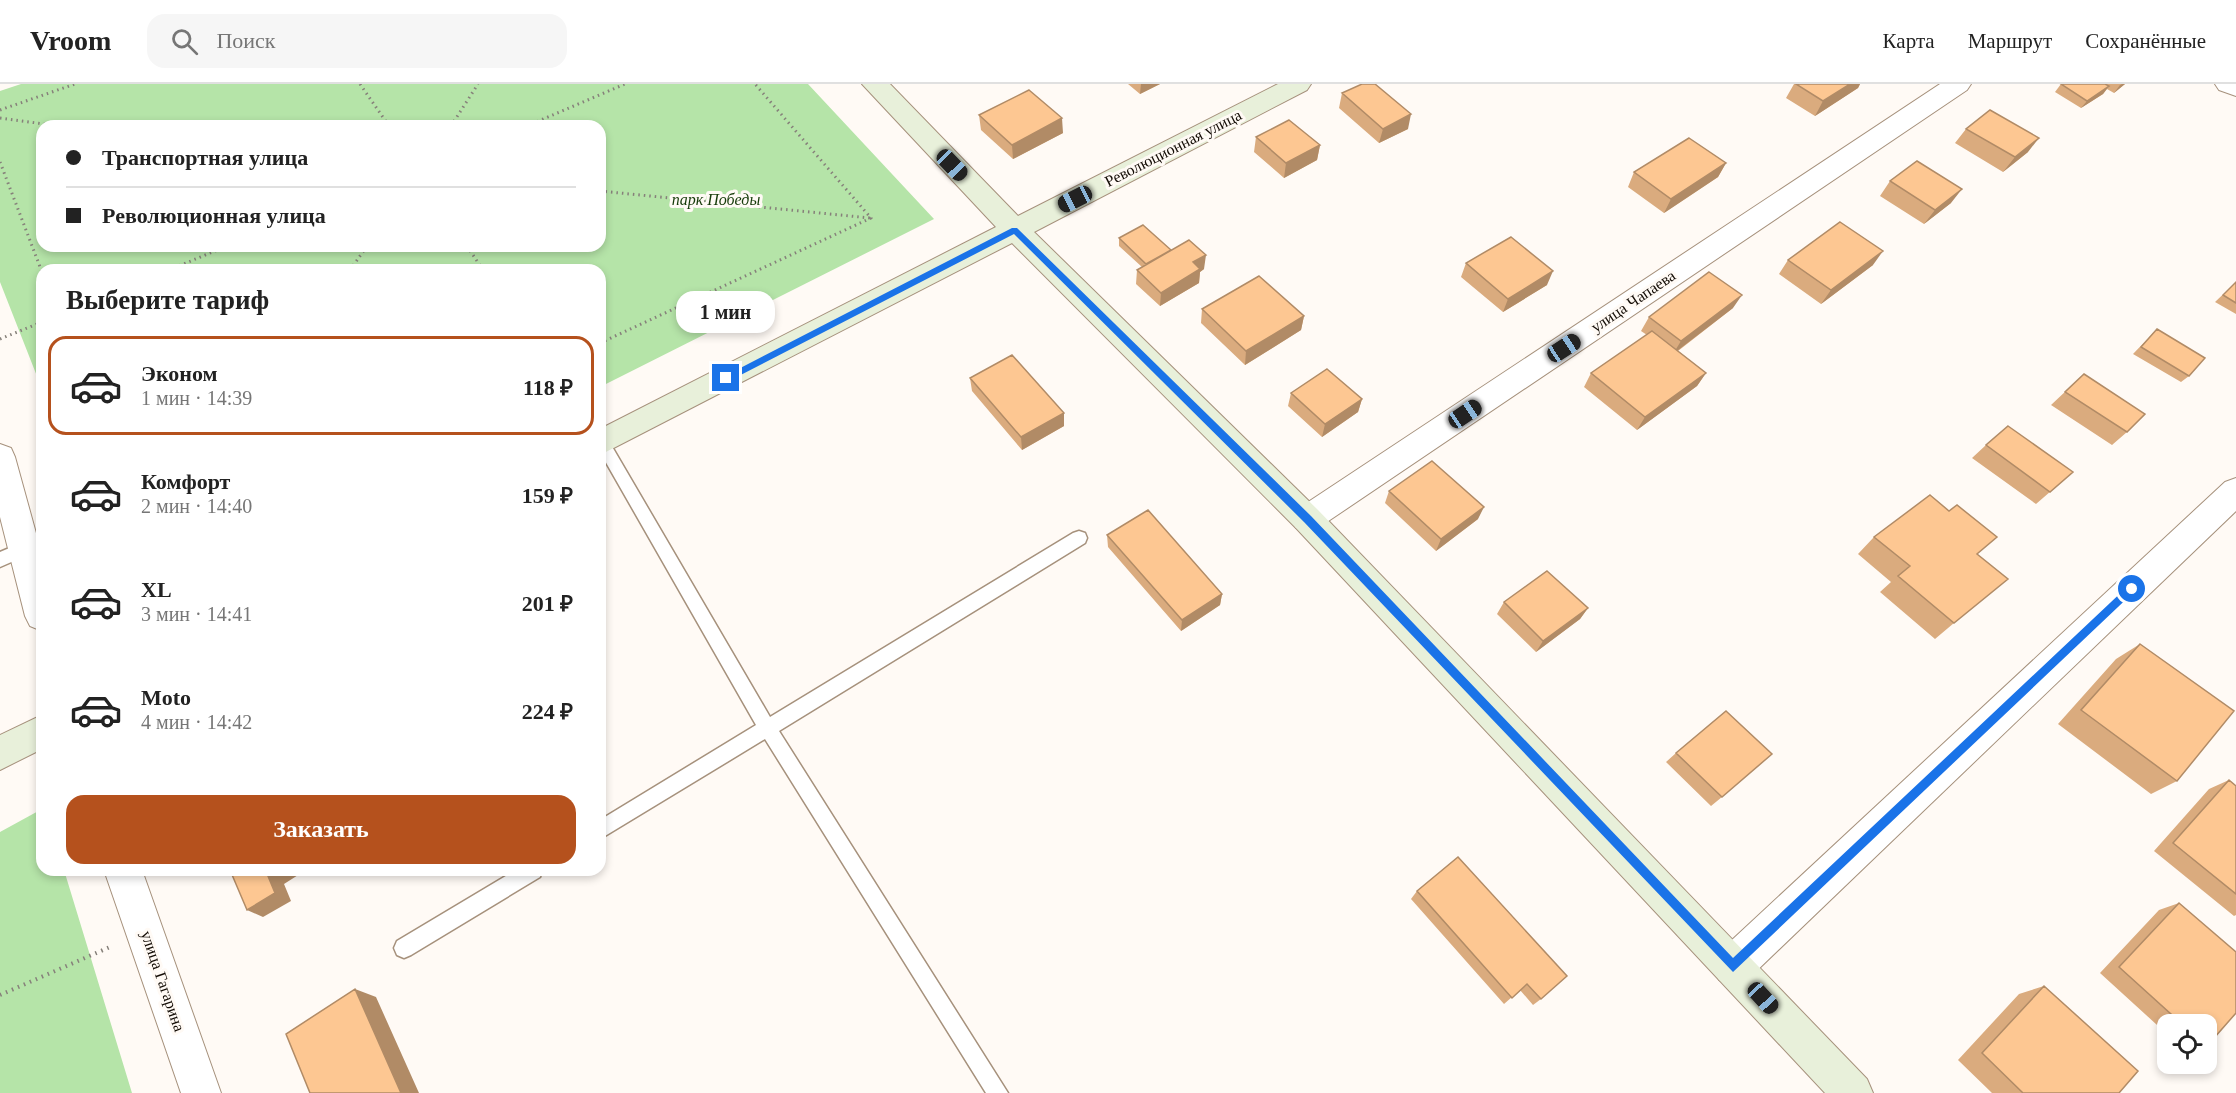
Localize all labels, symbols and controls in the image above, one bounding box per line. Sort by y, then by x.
search box [147,14,567,68]
text: Vroom [30,25,111,56]
icon: search [168,25,201,58]
text: Поиск [216,28,276,53]
text: Карта [1883,29,1935,53]
text: Маршрут [1968,29,2052,53]
text: Сохранённые [2085,29,2206,53]
street label: Революционная улица [1102,106,1245,191]
text: Транспортная улица [102,145,308,170]
car [933,146,971,184]
car [1055,183,1095,215]
park label: парк Победы [672,191,760,209]
text: Революционная улица [102,203,326,228]
street label: улица Чапаева [1588,267,1679,336]
text: Выберите тариф [66,285,269,315]
callout: 1 мин [676,291,776,333]
text: 1 мин [700,301,751,323]
car [1544,331,1584,365]
icon: car [69,359,123,413]
text: Эконом [141,361,218,386]
route end [712,364,739,391]
text: 118 ₽ [523,375,573,400]
text: 1 мин · 14:39 [141,387,252,409]
car [1445,396,1485,432]
icon: car [69,467,123,521]
text: Комфорт [141,469,230,494]
text: 159 ₽ [522,483,573,508]
text: 2 мин · 14:40 [141,495,252,517]
icon: car [69,575,123,629]
route start [2118,575,2145,602]
text: XL [141,577,172,602]
text: 201 ₽ [522,591,573,616]
text: 3 мин · 14:41 [141,603,252,625]
icon: car [69,683,123,737]
text: Moto [141,685,191,710]
text: 224 ₽ [522,699,573,724]
text: 4 мин · 14:42 [141,711,252,733]
button: Заказать [66,795,576,864]
street label: улица Гагарина [137,928,188,1034]
car [1744,979,1782,1017]
map controls [2157,1014,2217,1074]
button: locate [2157,1014,2217,1074]

